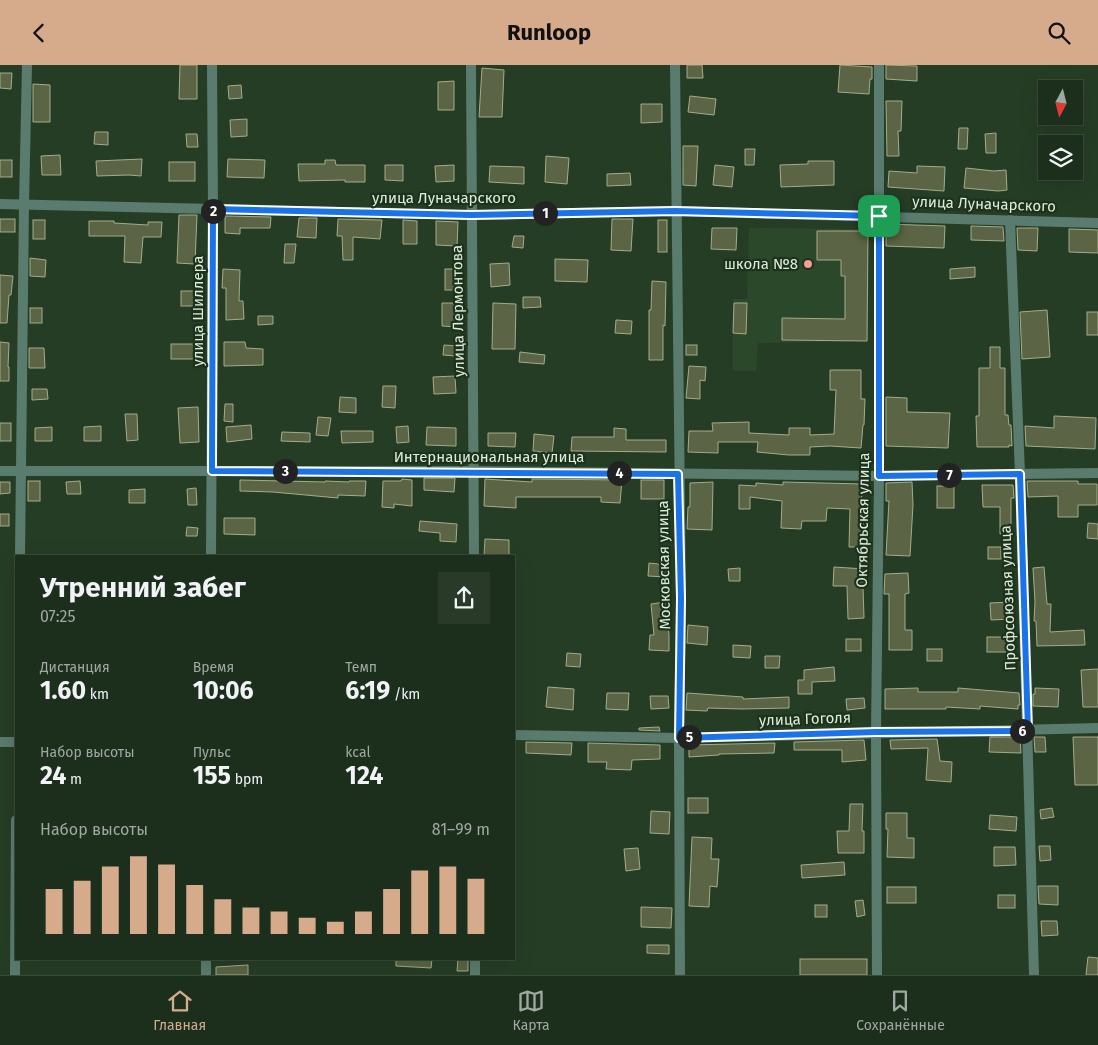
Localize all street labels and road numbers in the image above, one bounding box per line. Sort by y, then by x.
street label: улица Луначарского [372,189,516,207]
street label: улица Луначарского [912,192,1056,216]
street label: улица Лермонтова [448,245,468,377]
street label: улица Шиллера [189,255,207,367]
street label: Интернациональная улица [394,448,584,466]
street label: Октябрьская улица [853,452,873,588]
street label: Московская улица [654,500,674,630]
street label: Профсоюзная улица [996,525,1020,671]
street label: улица Гоголя [759,708,851,730]

